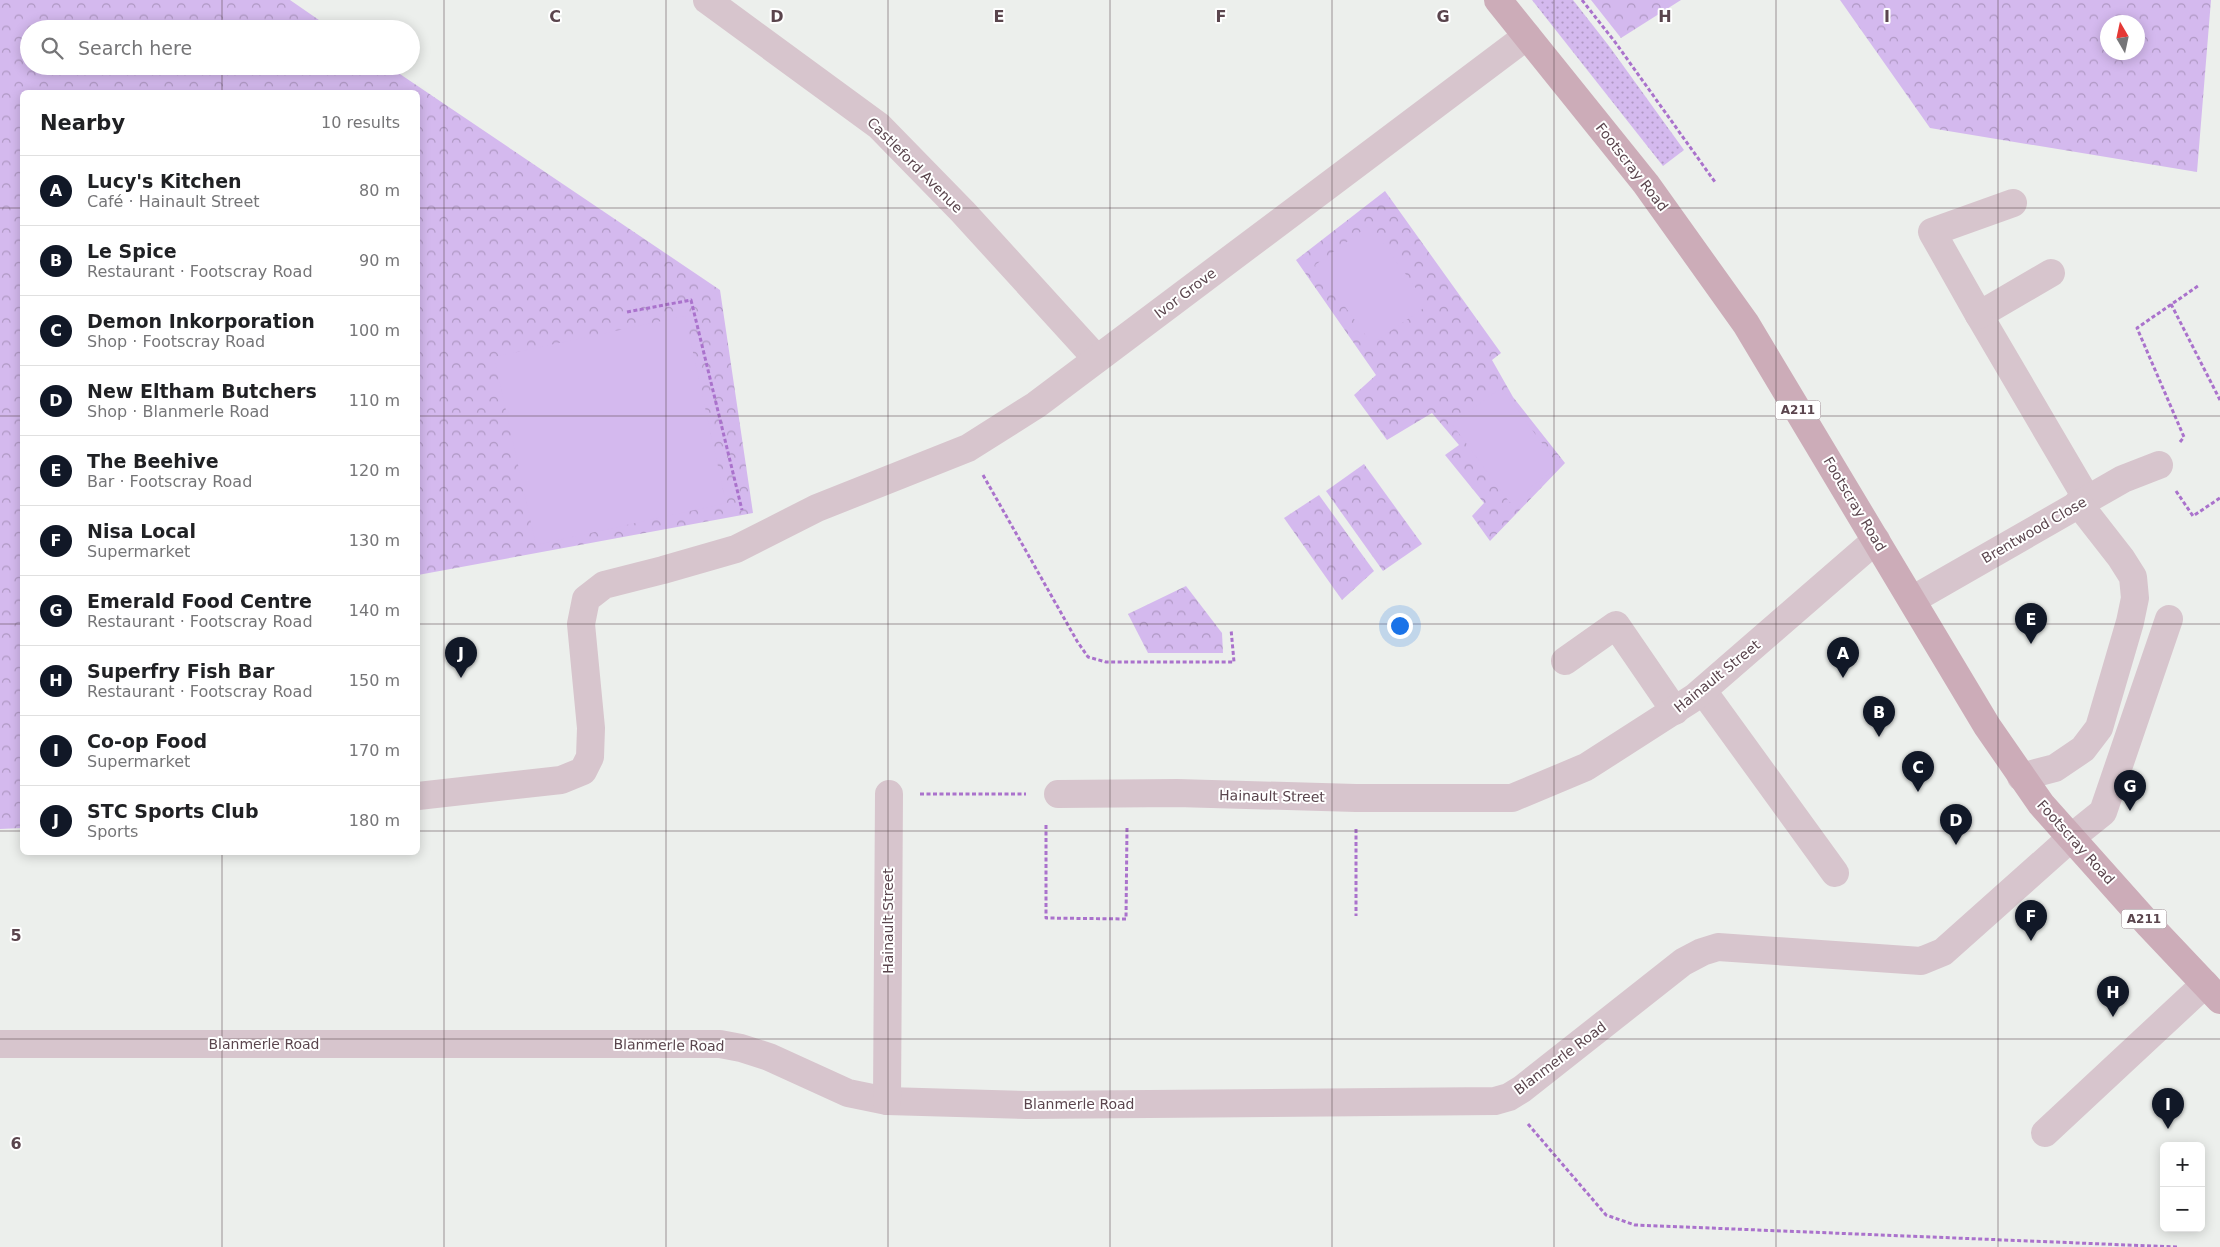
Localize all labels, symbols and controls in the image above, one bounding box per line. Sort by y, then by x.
text: C [549,7,561,26]
text: D [770,7,784,26]
text: E [994,7,1004,26]
text: F [1216,7,1226,26]
text: G [1436,7,1450,26]
text: H [1658,7,1672,26]
text: I [1884,7,1890,26]
north arrow [2100,15,2145,60]
search box [20,20,420,75]
icon: search [38,34,66,62]
text: Search here [78,37,192,59]
text: Nearby [40,111,125,135]
text: 10 results [321,113,400,132]
street label: Castleford Avenue [864,114,966,216]
street label: Footscray Road [1593,120,1671,214]
text: Lucy's Kitchen [87,170,242,192]
text: A [50,181,62,200]
text: 80 m [359,181,400,200]
text: Café · Hainault Street [87,192,260,211]
text: Le Spice [87,240,177,262]
text: B [50,251,62,270]
text: 90 m [359,251,400,270]
text: Restaurant · Footscray Road [87,262,313,281]
street label: Ivor Grove [1151,265,1219,321]
text: Demon Inkorporation [87,310,315,332]
text: C [50,321,62,340]
text: 100 m [349,321,400,340]
text: Shop · Footscray Road [87,332,265,351]
text: New Eltham Butchers [87,380,317,402]
text: D [49,391,63,410]
text: 110 m [349,391,400,410]
road number: A211 [1776,400,1820,420]
text: Shop · Blanmerle Road [87,402,269,421]
text: The Beehive [87,450,219,472]
street label: Footscray Road [1820,454,1890,554]
text: E [51,461,61,480]
text: 120 m [349,461,400,480]
text: Bar · Footscray Road [87,472,252,491]
street label: Brentwood Close [1979,494,2089,566]
text: Nisa Local [87,520,196,542]
text: F [51,531,61,550]
text: 130 m [349,531,400,550]
text: Supermarket [87,542,190,561]
text: Emerald Food Centre [87,590,312,612]
text: G [49,601,63,620]
text: 140 m [349,601,400,620]
pin: E [2015,603,2047,644]
text: Restaurant · Footscray Road [87,612,313,631]
your location [1387,613,1413,639]
street label: Hainault Street [1671,636,1763,715]
pin: J [445,637,477,678]
pin: A [1827,637,1859,678]
text: Superfry Fish Bar [87,660,274,682]
text: H [49,671,63,690]
text: 150 m [349,671,400,690]
text: Restaurant · Footscray Road [87,682,313,701]
pin: B [1863,696,1895,737]
text: Co-op Food [87,730,207,752]
text: I [53,741,59,760]
text: 170 m [349,741,400,760]
pin: C [1902,751,1934,792]
text: Supermarket [87,752,190,771]
pin: G [2114,770,2146,811]
street label: Hainault Street [1219,787,1325,805]
street label: Footscray Road [2034,797,2118,887]
text: STC Sports Club [87,800,259,822]
pin: D [1940,804,1972,845]
text: J [53,811,59,830]
text: 180 m [349,811,400,830]
text: Sports [87,822,138,841]
street label: Hainault Street [880,868,896,974]
pin: F [2015,900,2047,941]
road number: A211 [2122,910,2166,929]
text: 5 [10,926,22,945]
pin: H [2097,976,2129,1017]
street label: Blanmerle Road [1511,1018,1609,1098]
street label: Blanmerle Road [208,1036,320,1052]
street label: Blanmerle Road [613,1036,725,1054]
pin: I [2152,1088,2184,1129]
street label: Blanmerle Road [1023,1096,1135,1112]
text: 6 [10,1134,22,1153]
map controls [2160,1142,2205,1232]
button: + [2160,1142,2205,1187]
button: − [2160,1187,2205,1232]

